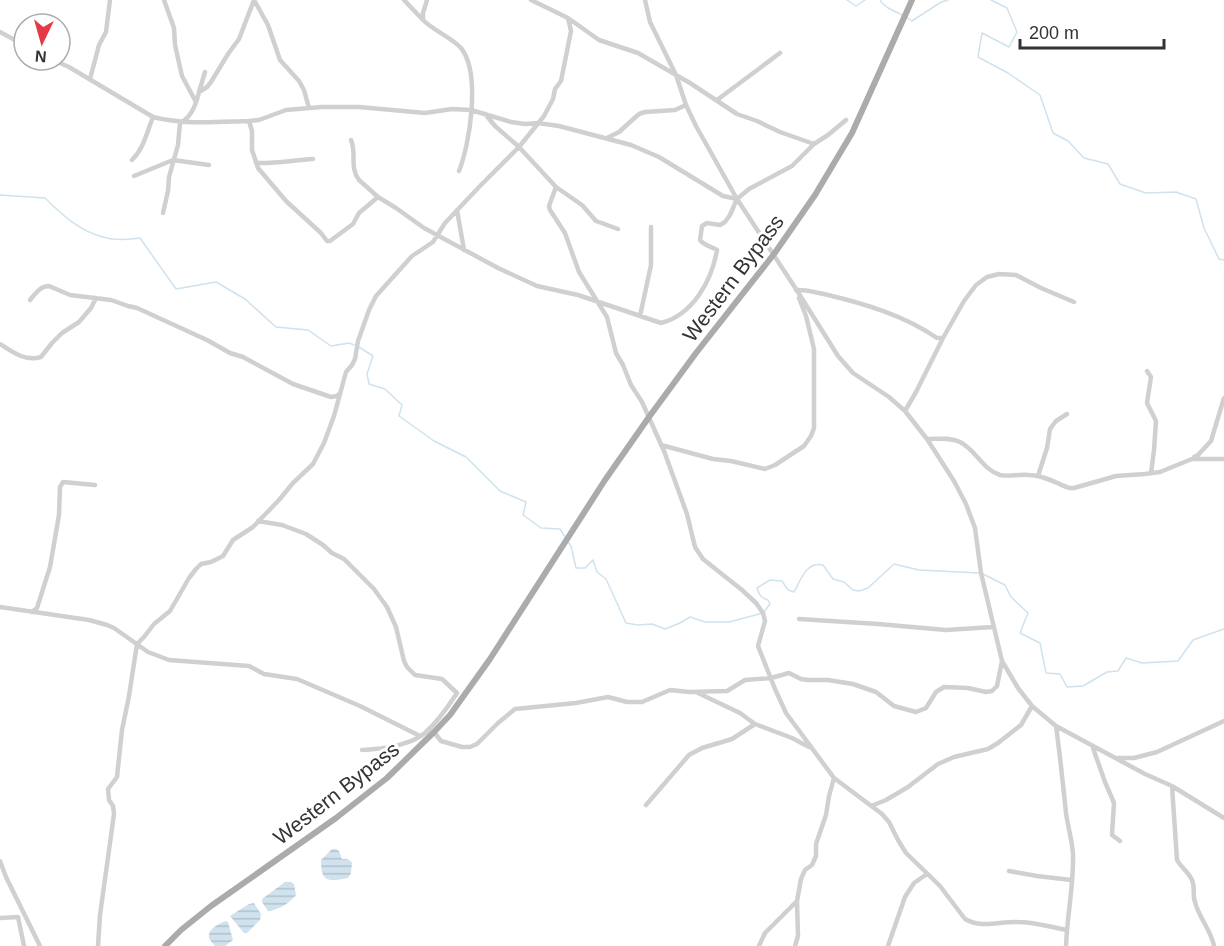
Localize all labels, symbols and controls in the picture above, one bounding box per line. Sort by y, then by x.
north arrow [12,12,72,72]
scale bar [1020,12,1164,50]
text: 200 m [1029,23,1079,43]
text: N [34,47,47,65]
street label: Western Bypass [678,210,788,346]
street label: Western Bypass [269,737,403,849]

